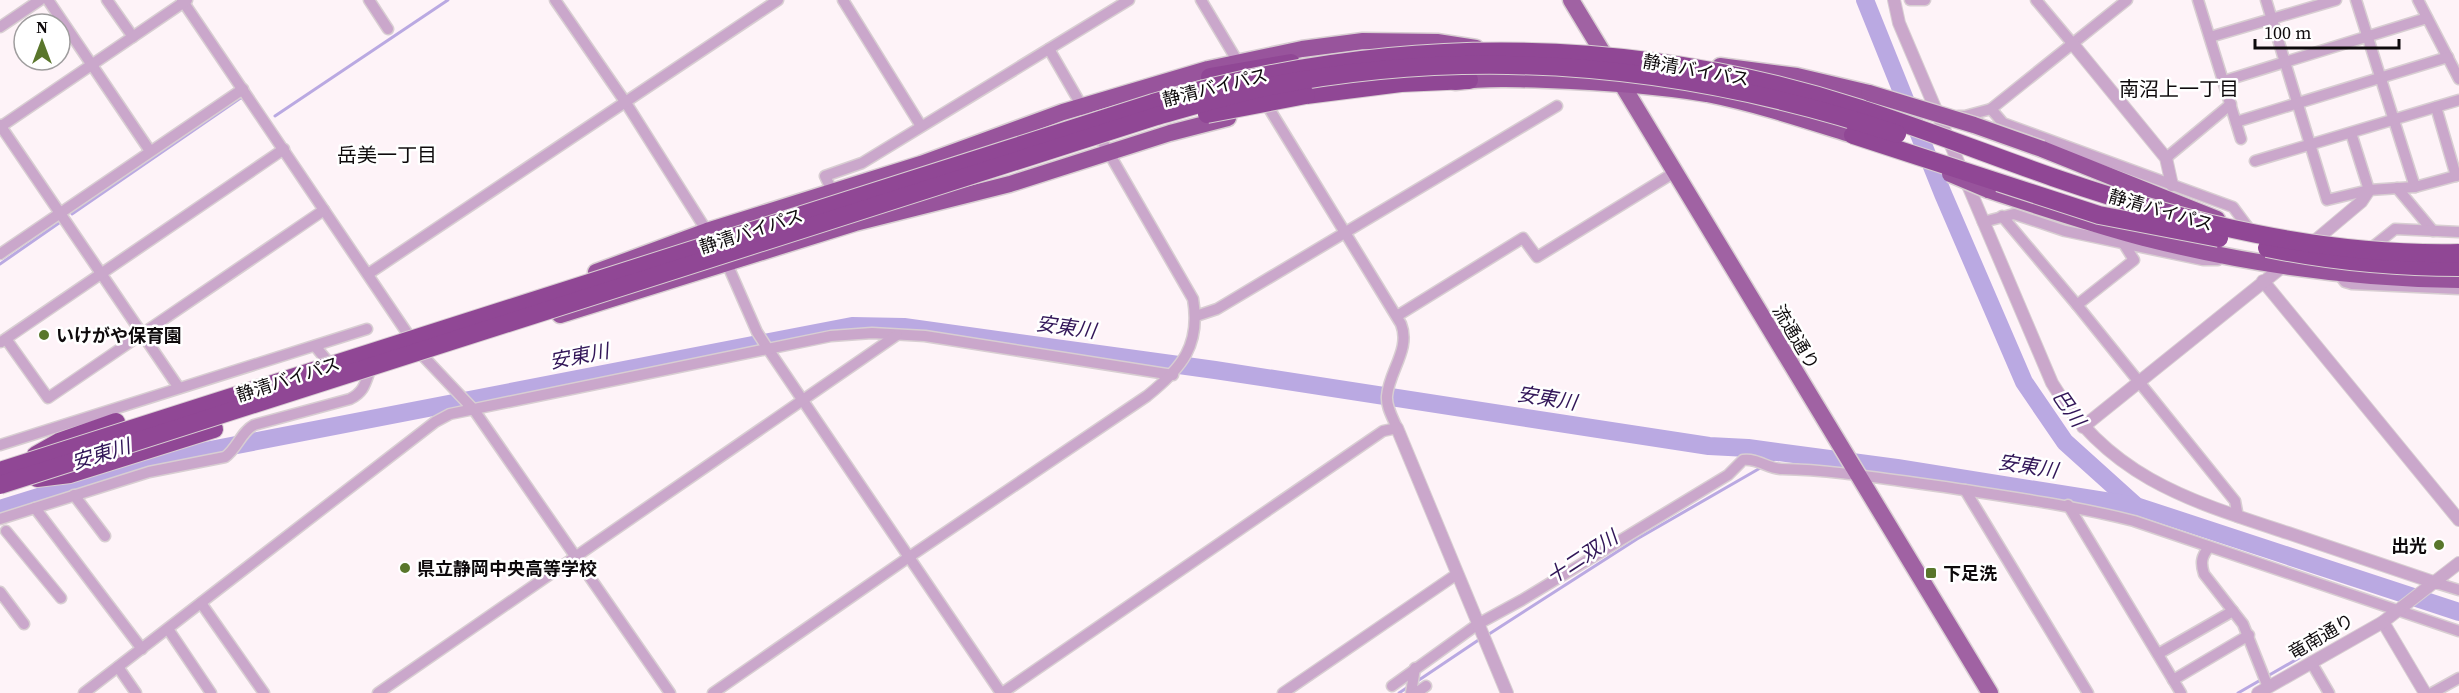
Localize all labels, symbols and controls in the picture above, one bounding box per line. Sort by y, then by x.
north arrow [12,12,72,72]
scale bar [2255,12,2399,50]
text: N [36,16,48,38]
text: 100 m [2264,20,2311,45]
street label: 静清バイパス [1641,48,1751,92]
street label: 静清バイパス [1160,62,1270,112]
district label: 南沼上一丁目 [2119,75,2239,103]
district label: 岳美一丁目 [337,141,437,169]
street label: 静清バイパス [2106,183,2216,237]
street label: 静清バイパス [696,202,806,260]
street label: 流通通り [1767,300,1825,374]
water label: 安東川 [1034,309,1100,345]
place label: いけがや保育園 [56,323,182,348]
marker: いけがや保育園 [37,328,51,342]
water label: 安東川 [547,336,613,375]
street label: 静清バイパス [233,350,343,408]
water label: 安東川 [1515,379,1581,417]
water label: 巴川 [2046,384,2093,434]
water label: 安東川 [68,431,136,476]
water label: 安東川 [1996,447,2062,485]
water label: 十二双川 [1541,522,1625,591]
place label: 出光 [2391,533,2427,558]
marker: 出光 [2432,538,2446,552]
place label: 県立静岡中央高等学校 [417,556,597,581]
marker: 県立静岡中央高等学校 [398,561,412,575]
place label: 下足洗 [1943,561,1997,586]
marker: 下足洗 [1924,566,1938,580]
street label: 竜南通り [2284,607,2358,665]

